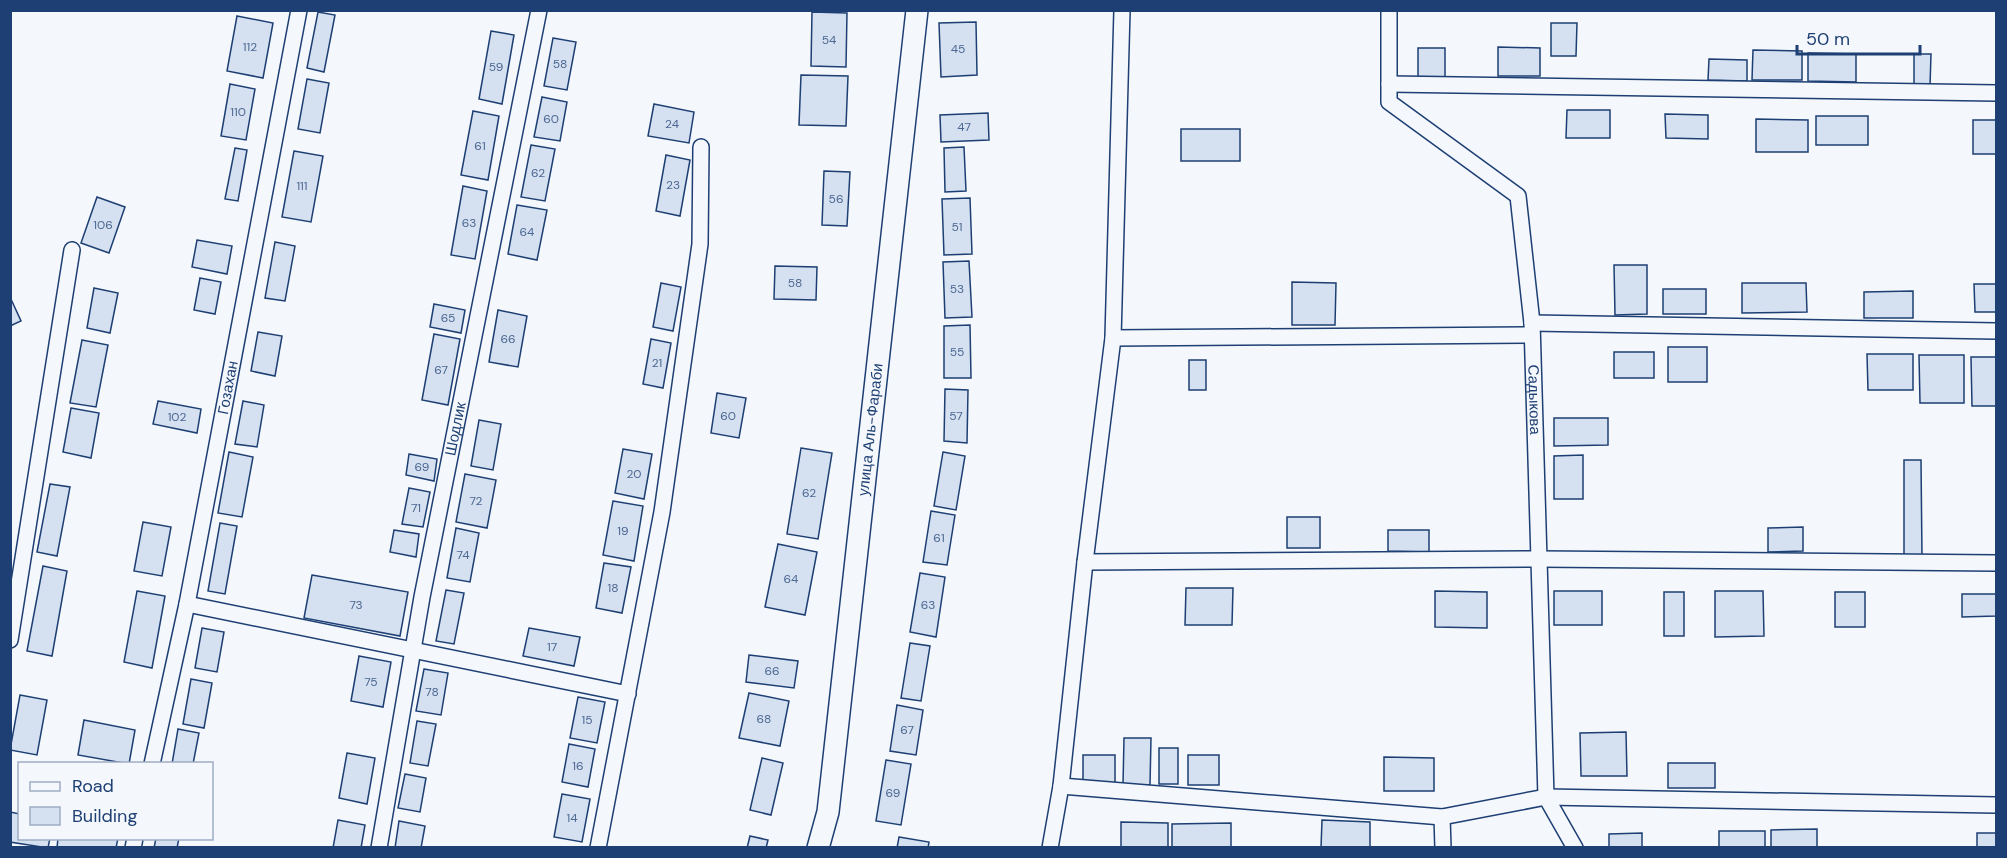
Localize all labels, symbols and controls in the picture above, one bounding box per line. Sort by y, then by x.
scale bar [1797,18,1920,56]
text: 50 m [1806,27,1850,51]
house number: 54 [822,32,836,48]
house number: 112 [243,39,257,55]
house number: 45 [951,41,965,57]
house number: 58 [553,56,567,72]
house number: 59 [489,59,503,75]
house number: 110 [230,104,246,120]
house number: 60 [543,111,559,127]
house number: 24 [665,116,679,132]
house number: 47 [957,119,971,135]
house number: 61 [474,138,486,154]
house number: 62 [531,165,545,181]
house number: 23 [666,177,680,193]
house number: 111 [296,178,308,194]
house number: 56 [829,191,843,207]
house number: 63 [462,215,476,231]
house number: 106 [93,217,113,233]
house number: 51 [951,219,963,235]
house number: 64 [520,224,534,240]
house number: 58 [788,275,802,291]
house number: 53 [950,281,964,297]
house number: 65 [441,310,455,326]
house number: 66 [500,331,516,347]
house number: 55 [950,344,964,360]
house number: 21 [652,355,662,371]
street label: Гозахан [213,359,243,416]
house number: 67 [434,362,448,378]
street label: улица Аль-Фараби [853,362,888,497]
street label: Садыкова [1523,364,1545,436]
street label: Шодлик [440,400,471,458]
house number: 60 [720,408,736,424]
house number: 57 [949,408,963,424]
house number: 102 [168,409,186,425]
house number: 69 [415,459,429,475]
house number: 20 [626,466,642,482]
house number: 62 [802,485,816,501]
house number: 72 [469,493,483,509]
house number: 71 [411,500,421,516]
house number: 19 [617,523,629,539]
house number: 61 [933,530,945,546]
house number: 74 [457,547,469,563]
house number: 64 [784,571,798,587]
house number: 18 [607,580,619,596]
house number: 73 [349,597,363,613]
house number: 63 [921,597,935,613]
house number: 17 [547,639,557,655]
house number: 66 [764,663,780,679]
house number: 75 [364,674,378,690]
house number: 78 [425,684,439,700]
house number: 68 [757,711,771,727]
house number: 15 [581,712,593,728]
house number: 67 [900,722,914,738]
house number: 16 [572,758,584,774]
legend [18,762,213,840]
text: Road [72,774,114,798]
house number: 69 [886,785,900,801]
text: Building [72,804,137,828]
house number: 14 [566,810,578,826]

